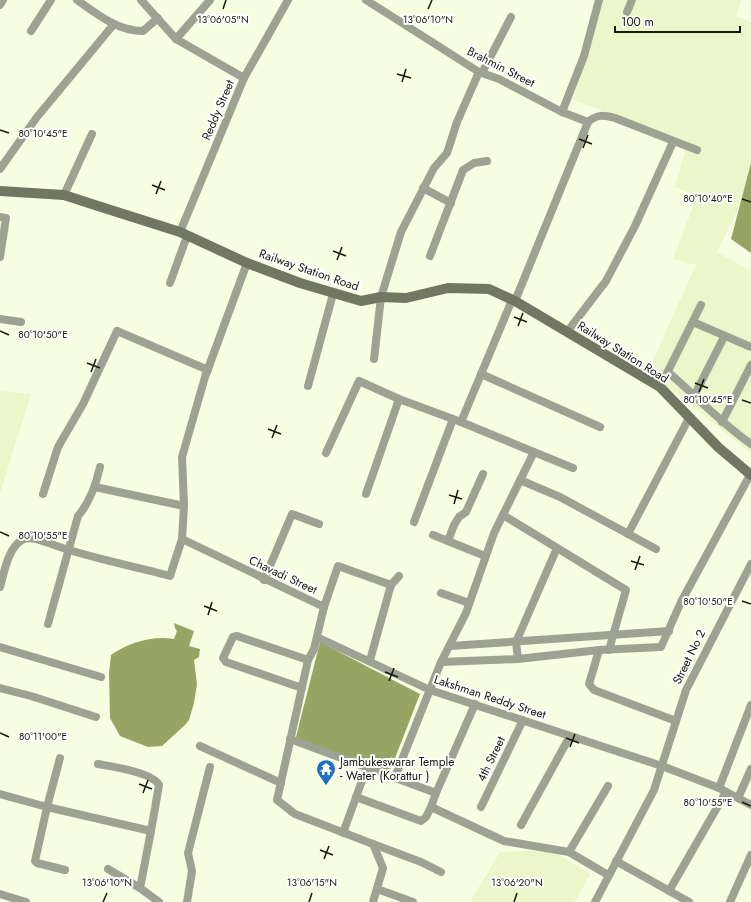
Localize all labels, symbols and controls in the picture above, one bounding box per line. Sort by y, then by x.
scale bar [615,8,740,34]
text: 13°06'05"N [197,12,249,27]
text: 13°06'10"N [403,12,453,27]
text: 100 m [621,13,654,31]
street label: Brahmin Street [464,42,538,92]
street label: Reddy Street [197,77,239,143]
text: 80°10'45"E [18,126,68,141]
text: 80°10'40"E [683,191,733,206]
street label: Railway Station Road [257,244,361,296]
street label: Railway Station Road [574,317,672,387]
text: 80°10'50"E [18,327,68,342]
text: 80°10'45"E [683,392,733,407]
text: 80°10'55"E [18,528,68,543]
street label: Chavadi Street [246,551,320,599]
text: 80°10'50"E [683,594,733,609]
street label: Street No 2 [668,627,710,687]
street label: Lakshman Reddy Street [432,670,548,724]
text: 80°11'00"E [19,729,67,744]
street label: 4th Street [472,733,510,785]
place label: Jambukeswarar Temple - Water (Korattur ) [338,753,454,785]
temple icon: Jambukeswarar Temple - Water (Korattur ) [315,758,337,786]
text: 80°10'55"E [683,795,733,810]
text: 13°06'10"N [82,875,132,890]
text: 13°06'15"N [287,875,337,890]
text: 13°06'20"N [491,875,543,890]

